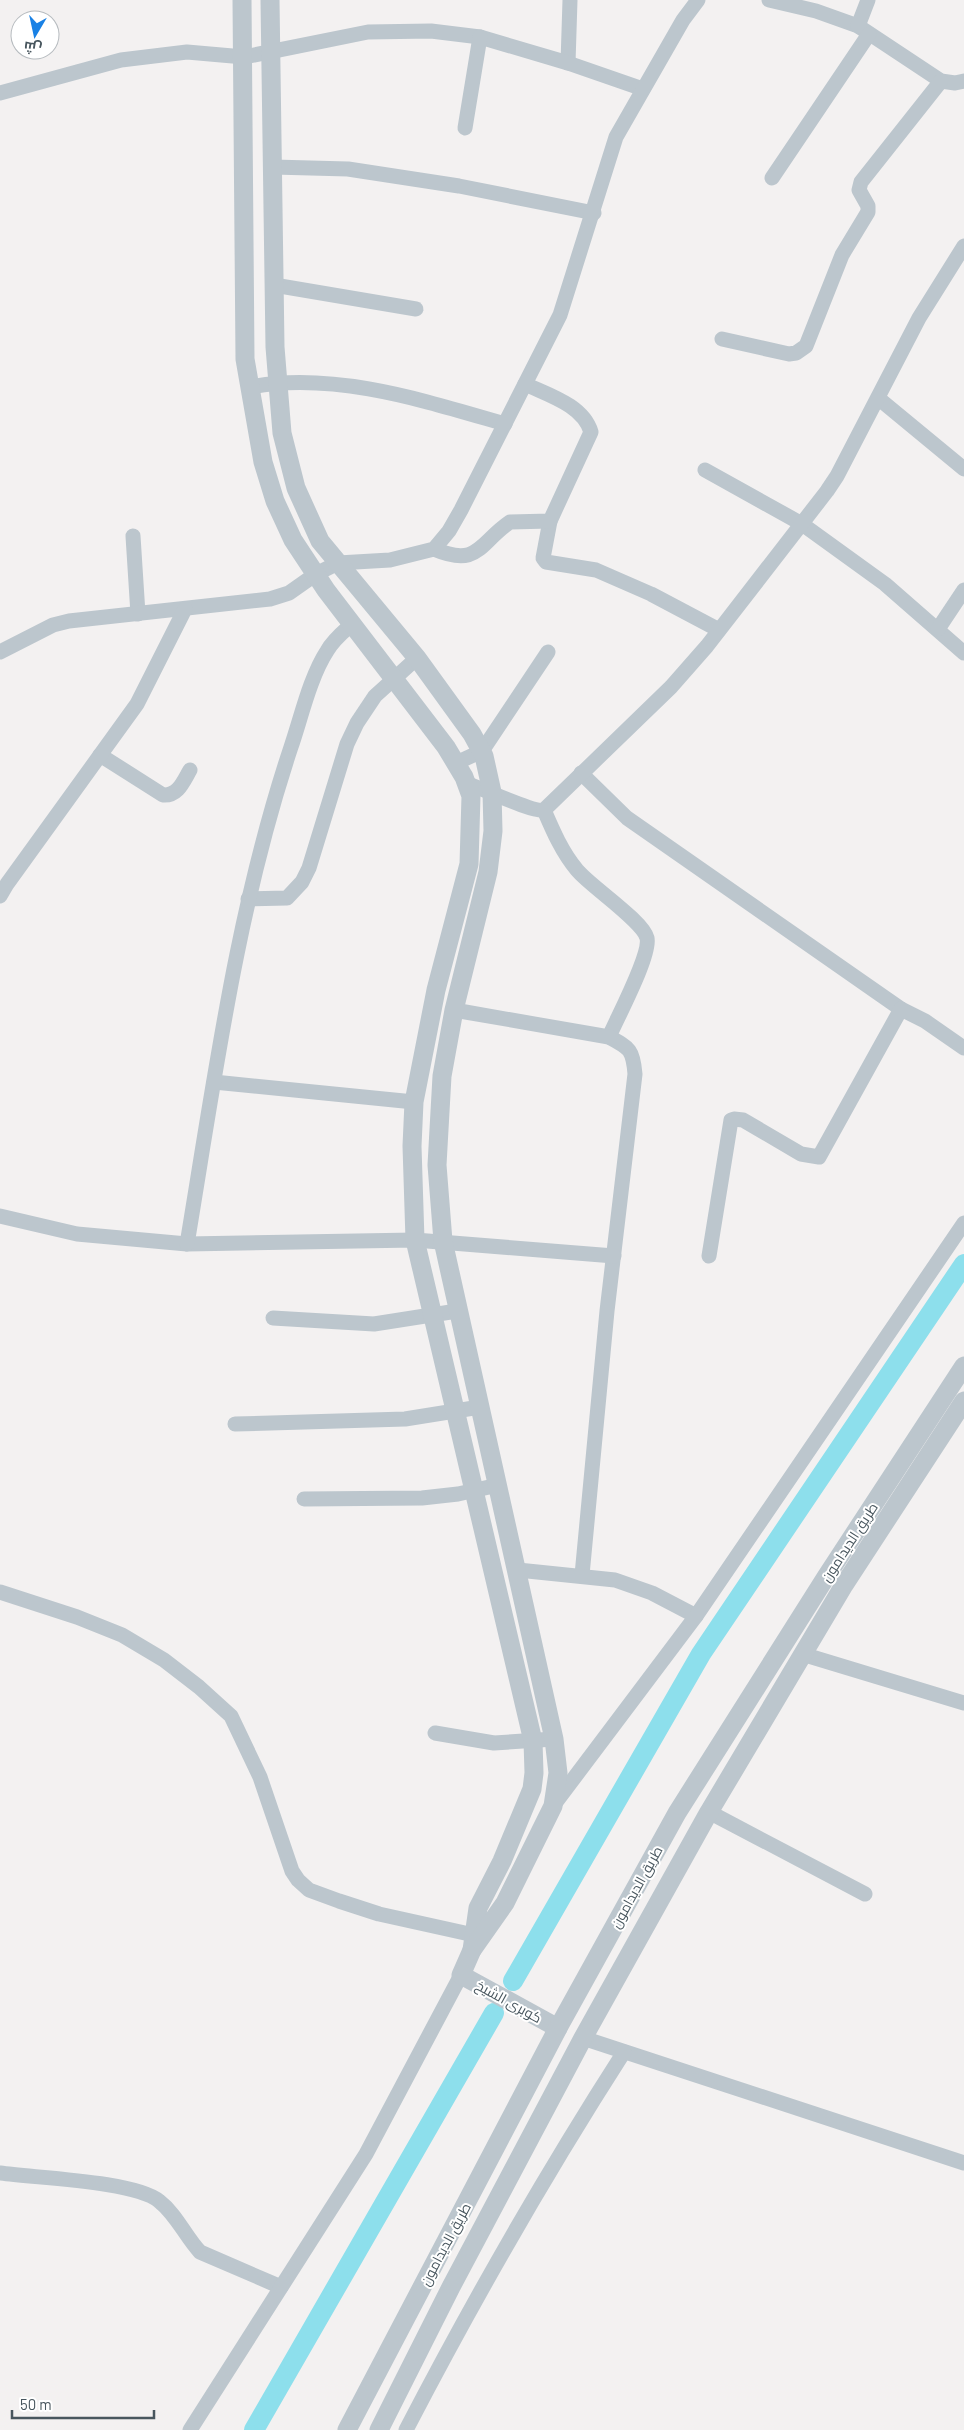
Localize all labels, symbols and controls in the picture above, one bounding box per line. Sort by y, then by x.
north arrow [10,10,60,60]
text: ش [23,38,43,58]
street label: طريق الديدامون [817,1499,882,1585]
street label: طريق الديدامون [606,1843,666,1932]
street label: كوبرى الشيخ [473,1976,545,2027]
street label: طريق الديدامون [416,2200,475,2289]
scale bar [12,2388,155,2420]
text: 50 m [20,2395,52,2413]

